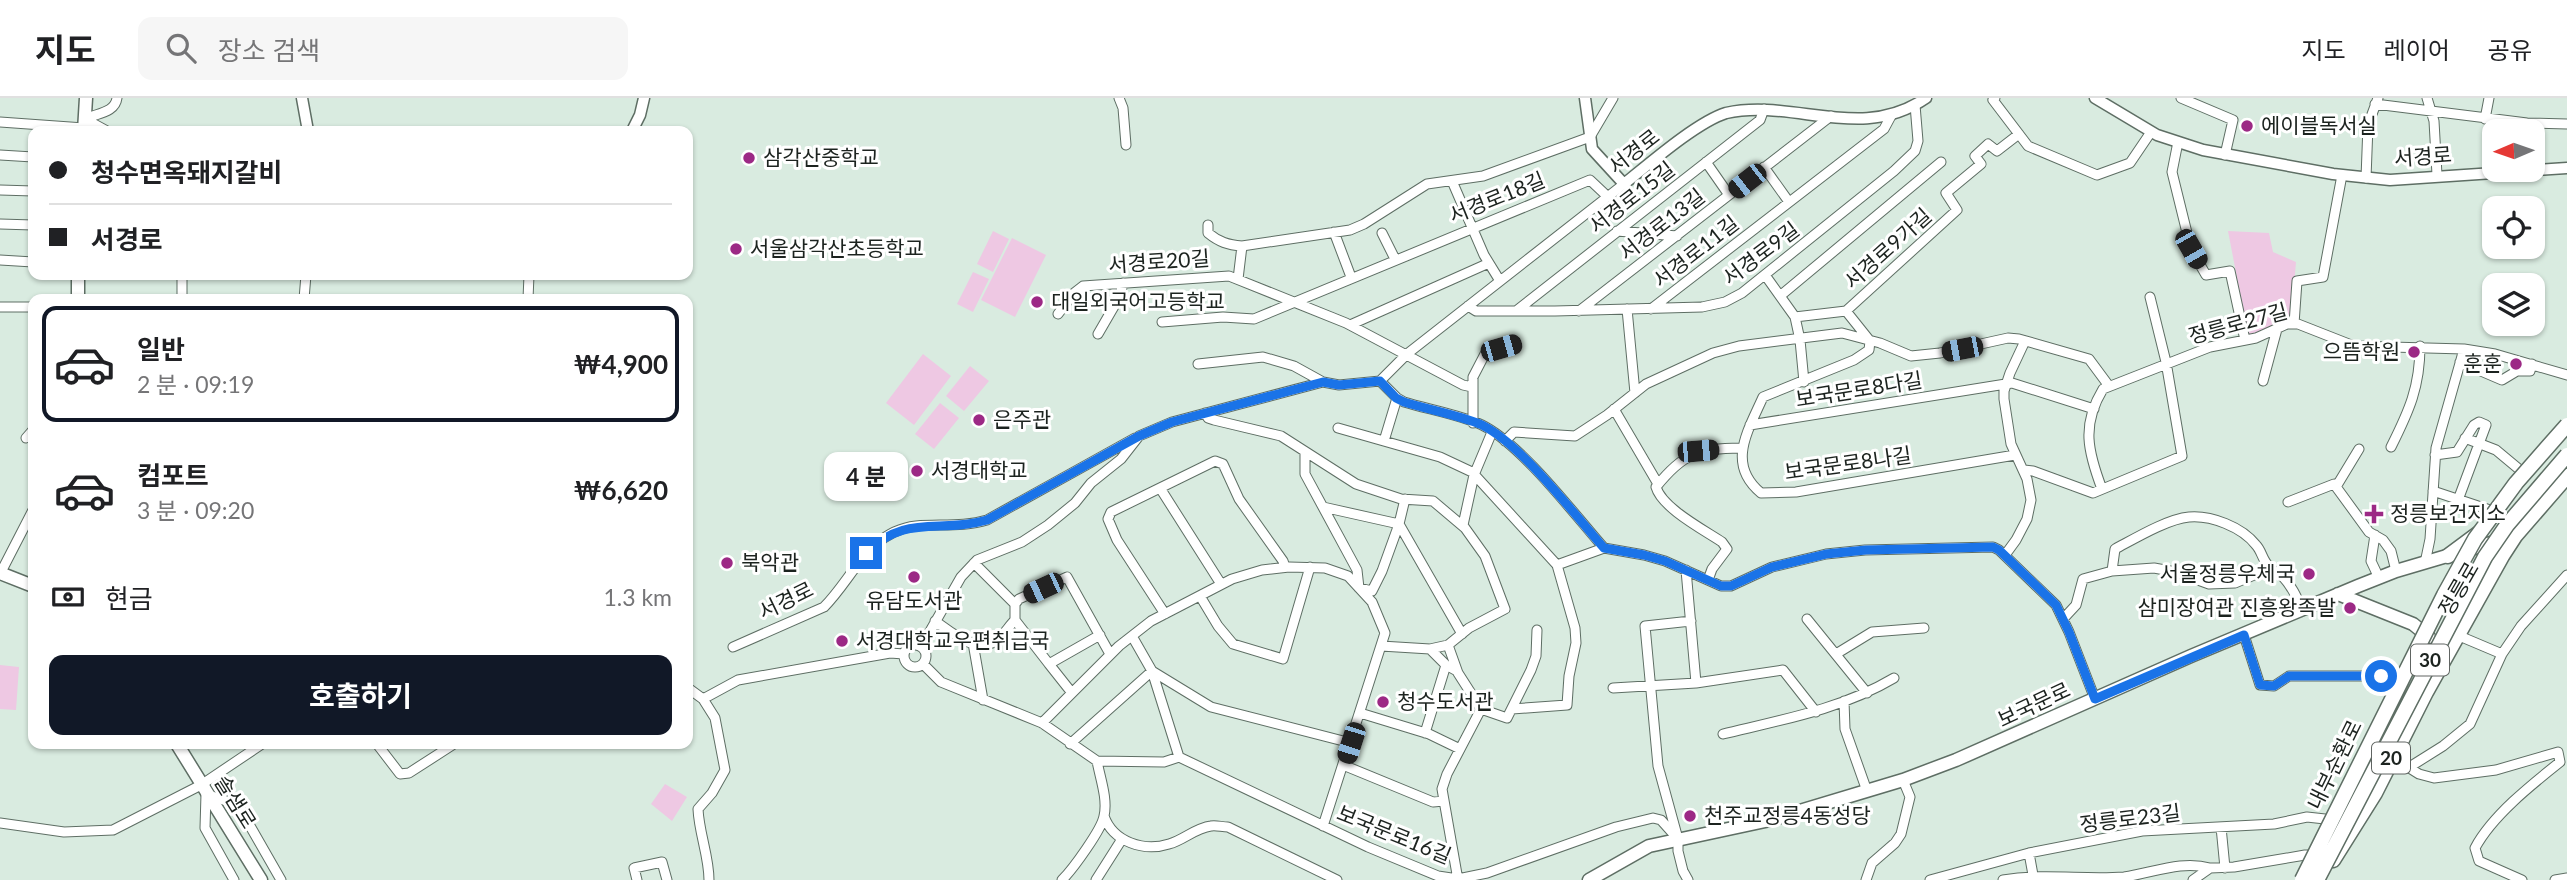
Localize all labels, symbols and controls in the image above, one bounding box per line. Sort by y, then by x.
search box [138,17,628,80]
text: 지도 [35,29,96,69]
icon: search [162,29,200,67]
text: 장소 검색 [218,34,320,66]
text: 지도 [2301,35,2346,64]
text: 레이어 [2384,35,2450,64]
text: 공유 [2488,35,2532,64]
place label: 에이블독서실 [2261,112,2377,137]
marker: 에이블독서실 [2239,118,2255,134]
north arrow [2482,119,2544,182]
map controls [2482,119,2545,336]
street label: 서경로 [1603,123,1664,179]
street label: 서경로 [2393,141,2453,170]
place label: 삼각산중학교 [763,144,879,169]
marker: 삼각산중학교 [741,150,757,166]
text: 청수면옥돼지갈비 [91,156,282,188]
street label: 서경로15길 [1583,156,1679,238]
car [1724,160,1771,202]
street label: 서경로18길 [1445,166,1548,227]
street label: 서경로13길 [1613,183,1709,265]
button: locate [2482,196,2545,259]
street label: 서경로9가길 [1838,202,1936,294]
street label: 서경로11길 [1647,210,1743,292]
street label: 서경로9길 [1717,216,1803,290]
text: 서경로 [91,223,163,255]
car [2172,226,2211,272]
place label: 서울삼각산초등학교 [750,235,924,260]
marker: 서울삼각산초등학교 [728,241,744,257]
street label: 서경로20길 [1107,244,1210,277]
button: layers [2482,273,2545,336]
place label: 대일외국어고등학교 [1051,288,1225,313]
marker: 대일외국어고등학교 [1029,294,1045,310]
street label: 정릉로27길 [2185,297,2290,348]
car [1478,332,1525,364]
icon: car [53,333,116,396]
text: 일반 [137,333,185,365]
car [1940,335,1985,363]
place label: 으뜸학원 [2323,338,2400,363]
marker: 으뜸학원 [2406,344,2422,360]
text: ₩4,900 [574,348,668,380]
place label: 훈훈 [2463,350,2502,375]
marker: 훈훈 [2508,356,2524,372]
street label: 보국문로8다길 [1794,366,1924,411]
text: 2 분 · 09:19 [137,370,254,398]
place label: 은주관 [993,406,1051,431]
marker: 은주관 [971,412,987,428]
car [1677,439,1720,463]
street label: 보국문로8나길 [1783,441,1913,484]
callout: 4 분 [824,452,908,500]
place label: 서경대학교 [931,457,1028,482]
icon: car [53,459,116,522]
text: 컴포트 [137,459,209,491]
text: 4 분 [846,462,886,490]
marker: 서경대학교 [909,463,925,479]
text: ₩6,620 [574,474,668,506]
text: 3 분 · 09:20 [137,496,254,524]
place label: 정릉보건지소 [2390,500,2506,525]
marker: 정릉보건지소 [2364,504,2384,524]
route end [850,537,882,569]
place label: 북악관 [741,549,799,574]
marker: 북악관 [719,555,735,571]
street label: 정릉로 [2432,557,2483,620]
place label: 서울정릉우체국 [2160,560,2295,585]
marker: 서울정릉우체국 [2301,566,2317,582]
marker: 유담도서관 [906,569,922,585]
car [1020,570,1067,606]
street label: 서경로 [754,576,817,624]
icon: cash [49,578,87,616]
text: 현금 [105,582,153,614]
text: 1.3 km [603,583,672,611]
place label: 유담도서관 [866,587,962,612]
place label: 삼미장여관 진흥왕족발 [2137,594,2336,619]
marker: 삼미장여관 진흥왕족발 [2342,600,2358,616]
place label: 서경대학교우편취급국 [856,627,1049,652]
marker: 서경대학교우편취급국 [834,633,850,649]
road number: 30 [2411,645,2449,676]
button: 호출하기 [49,655,672,735]
route start [2365,660,2397,692]
street label: 보국문로 [1993,676,2074,731]
place label: 청수도서관 [1397,688,1494,713]
marker: 청수도서관 [1375,694,1391,710]
street label: 내부순환로 [2301,715,2366,813]
car [1335,720,1368,766]
road number: 20 [2372,743,2410,774]
street label: 솔샘로 [210,770,262,832]
street label: 보국문로16길 [1334,799,1455,868]
street label: 정릉로23길 [2078,799,2182,836]
place label: 천주교정릉4동성당 [1704,802,1871,827]
marker: 천주교정릉4동성당 [1682,808,1698,824]

